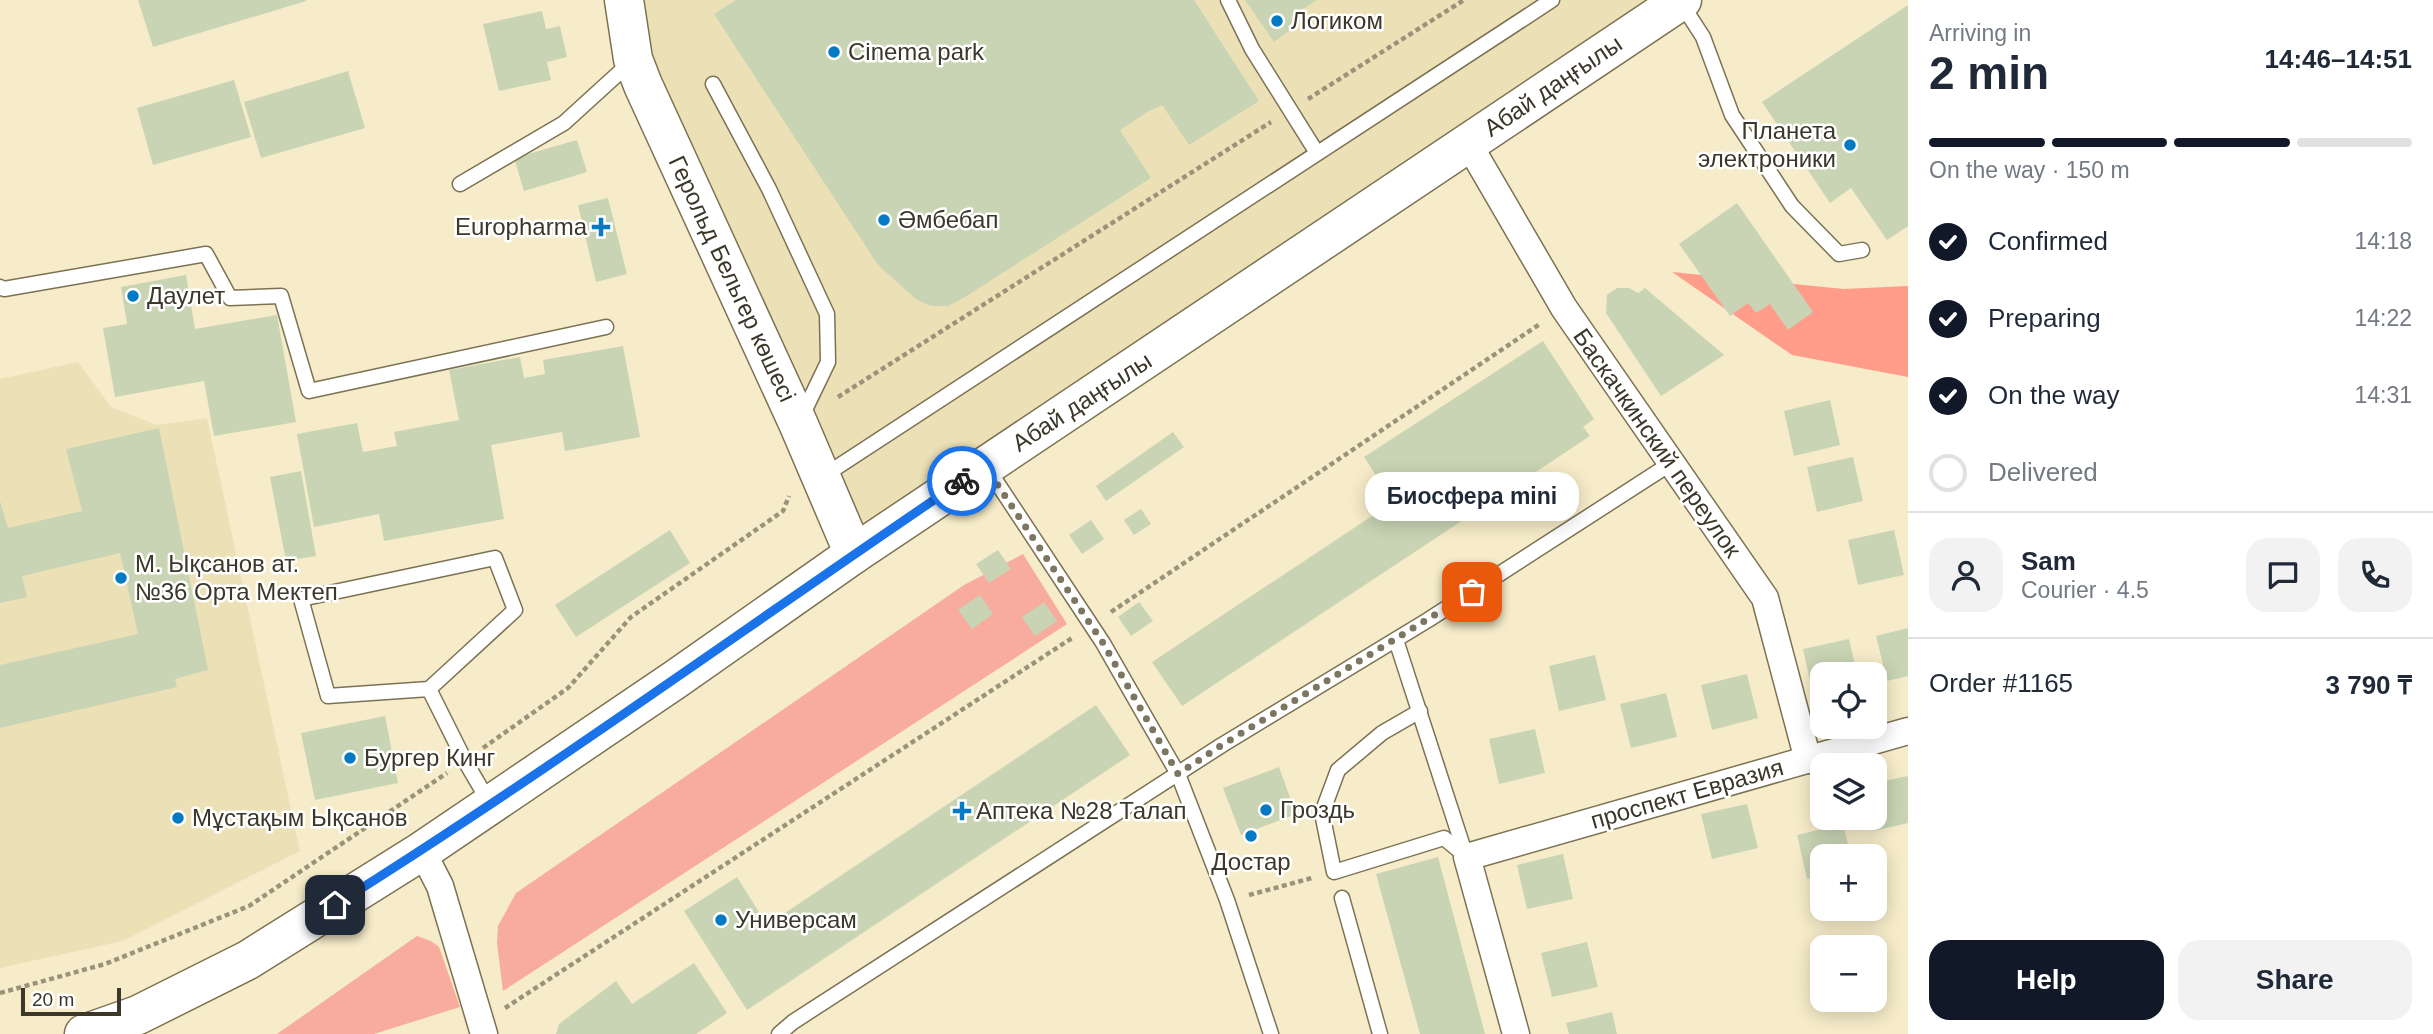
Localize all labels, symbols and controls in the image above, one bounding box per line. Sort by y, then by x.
place label: Логиком [1291,7,1383,34]
marker: Логиком [1269,13,1285,29]
text: Arriving in [1929,20,2031,46]
street label: Абай даңғылы [1479,30,1627,142]
place label: Cinema park [848,38,985,65]
marker: Cinema park [826,44,842,60]
text: 14:46–14:51 [2265,44,2412,74]
text: 2 min [1929,47,2049,99]
place label: Планета электроники [1698,117,1837,172]
marker: Планета электроники [1842,137,1858,153]
street label: Герольд Бельгер көшесі [664,152,801,406]
text: On the way · 150 m [1929,157,2130,183]
place label: Әмбебап [898,206,998,233]
marker: Әмбебап [876,212,892,228]
place label: Europharma [455,213,588,240]
marker: Europharma [593,219,609,235]
icon: check [1929,223,1967,261]
text: Confirmed [1988,226,2108,256]
text: 14:18 [2354,228,2412,254]
place label: Даулет [147,282,225,309]
marker: Даулет [125,288,141,304]
icon: check [1929,300,1967,338]
text: Preparing [1988,303,2101,333]
text: 14:22 [2354,305,2412,331]
street label: Баскачкинский переулок [1568,323,1747,563]
street label: Абай даңғылы [1007,347,1156,457]
icon: check [1929,377,1967,415]
text: On the way [1988,380,2120,410]
text: 14:31 [2354,382,2412,408]
courier [927,446,997,516]
text: Delivered [1988,457,2098,487]
icon: bike [943,462,981,500]
callout: Биосфера mini [1365,473,1579,522]
text: Биосфера mini [1387,483,1557,509]
button: person [1929,538,2003,612]
button: chat [2246,538,2320,612]
button: phone [2338,538,2412,612]
text: Sam [2021,546,2076,576]
place label: М. Ықсанов ат. №36 Орта Мектеп [135,550,338,605]
pin [1442,562,1502,622]
marker: М. Ықсанов ат. №36 Орта Мектеп [113,570,129,586]
icon: bag [1453,573,1491,611]
text: Courier · 4.5 [2021,577,2149,603]
map controls [1810,662,1887,1012]
button: locate [1810,662,1887,739]
text: Order #1165 [1929,668,2073,698]
text: 3 790 ₸ [2326,670,2412,700]
place label: Бургер Кинг [364,744,496,771]
marker: Бургер Кинг [342,750,358,766]
street label: проспект Евразия [1587,753,1786,834]
button: layers [1810,753,1887,830]
place label: Гроздь [1280,796,1355,823]
place label: Аптека №28 Талап [976,797,1187,824]
marker: Гроздь [1258,802,1274,818]
marker: Аптека №28 Талап [954,803,970,819]
place label: Мұстақым Ықсанов [192,804,407,831]
marker: Мұстақым Ықсанов [170,810,186,826]
marker: Достар [1243,828,1259,844]
button: + [1810,844,1887,921]
place label: Достар [1211,848,1291,875]
pin [305,875,365,935]
icon: home [316,886,354,924]
place label: Универсам [735,906,857,933]
marker: Универсам [713,912,729,928]
button: − [1810,935,1887,1012]
button: Help [1929,940,2164,1020]
button: Share [2178,940,2412,1020]
scale bar [21,985,121,1017]
text: 20 m [32,989,74,1010]

